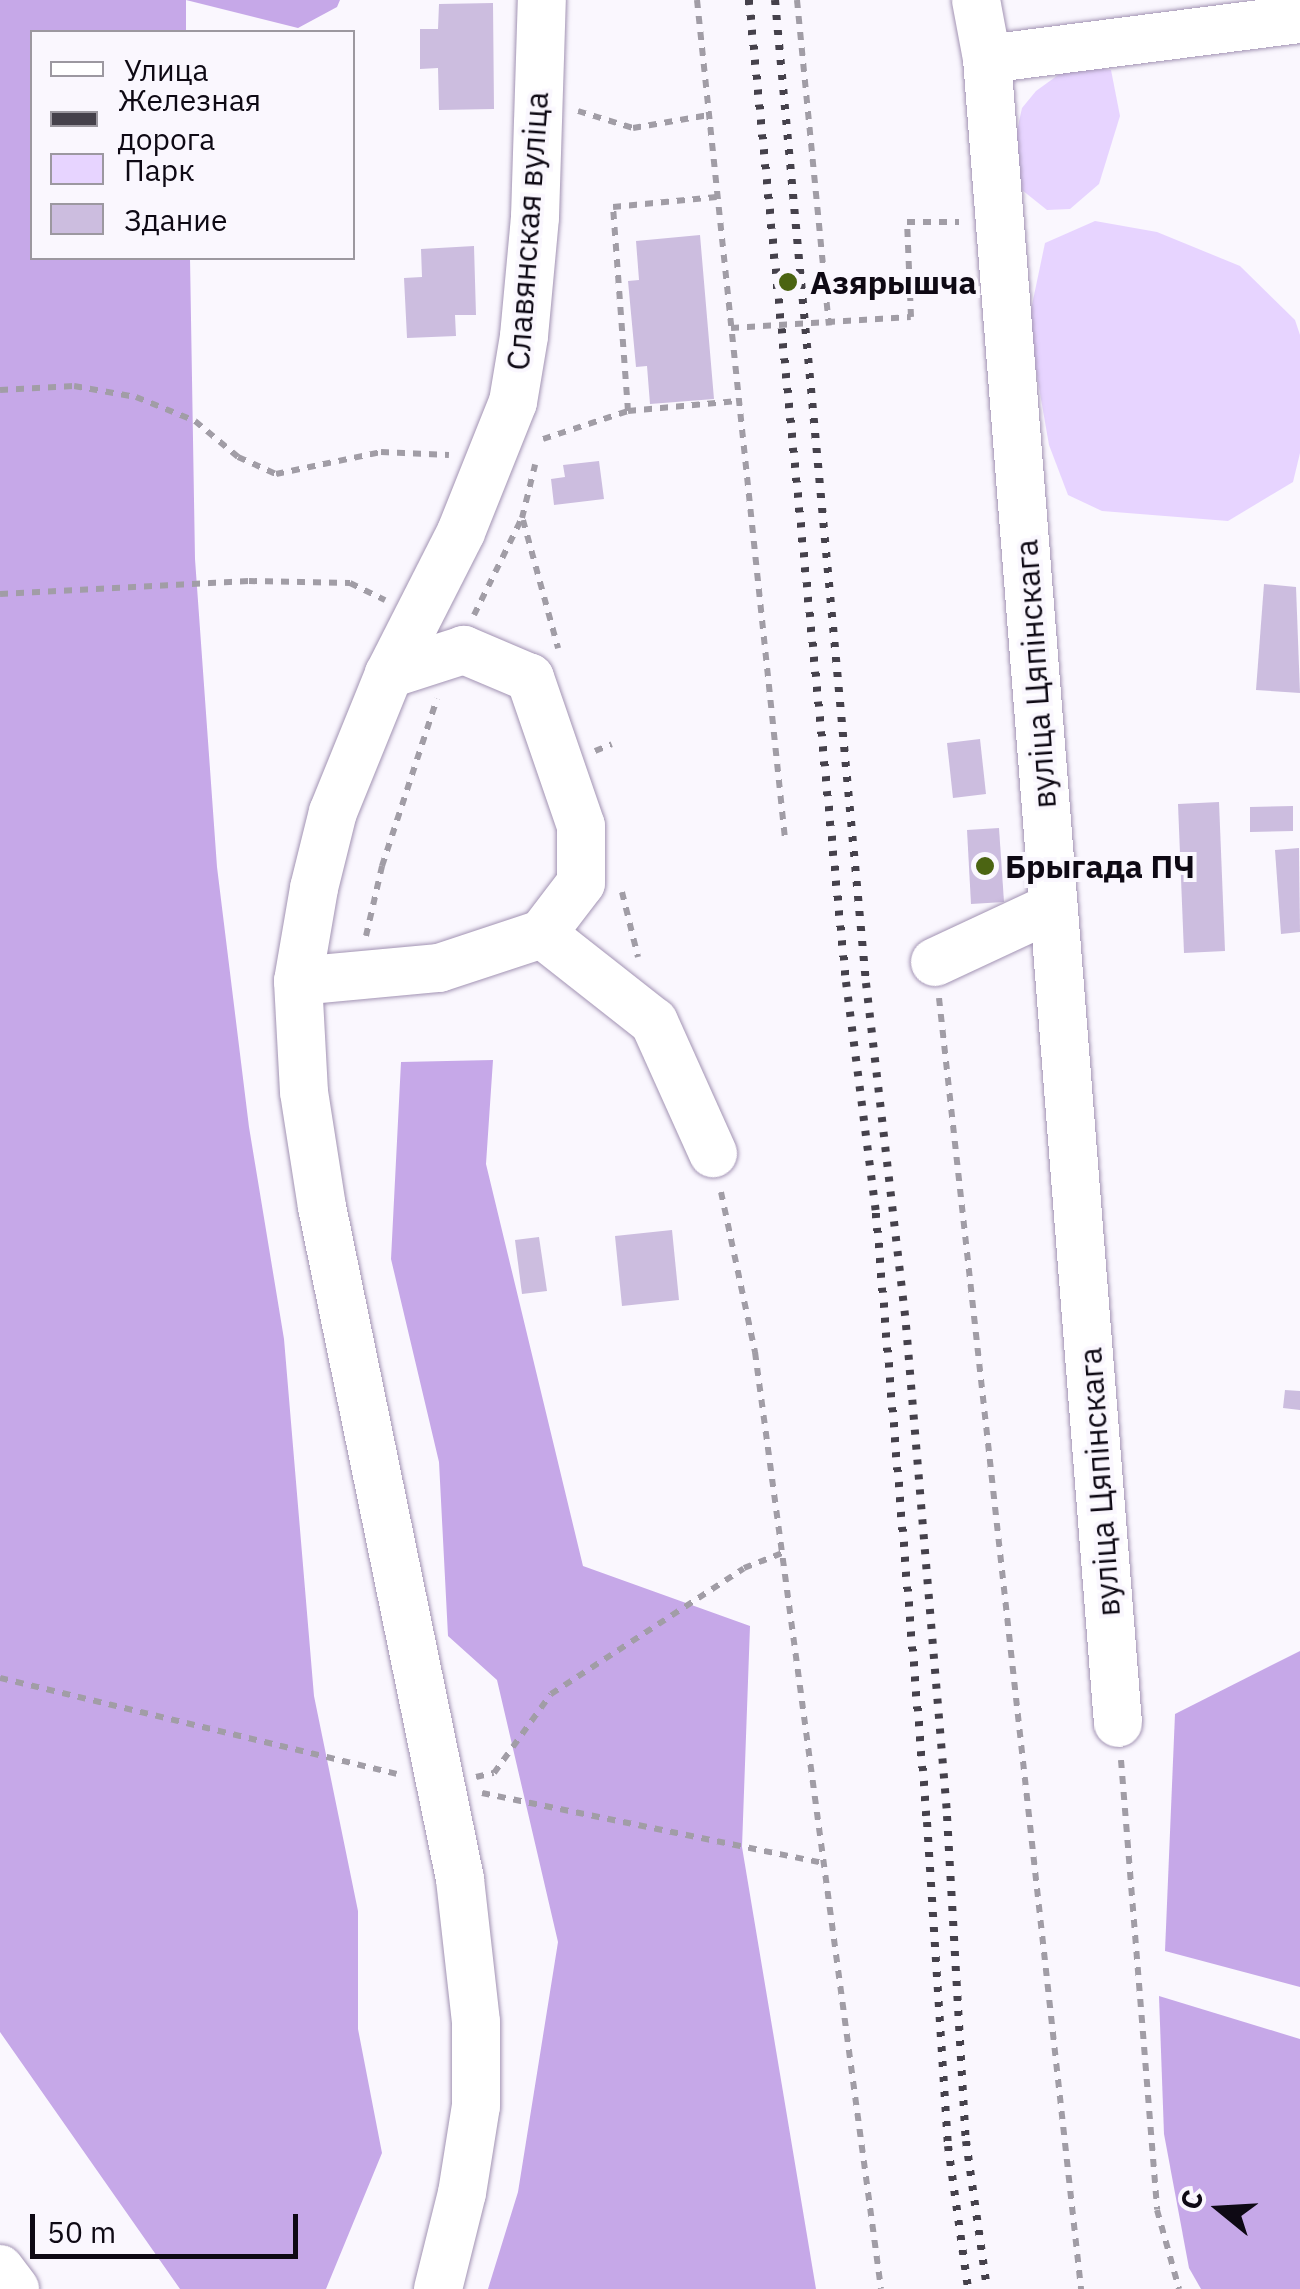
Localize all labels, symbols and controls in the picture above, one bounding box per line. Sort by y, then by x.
legend [30,30,355,260]
text: Улица [124,50,209,89]
text: Железная дорога [118,80,261,158]
street label: Славянская вуліца [498,90,556,372]
text: Парк [124,150,195,189]
text: Здание [124,200,227,239]
place label: Азярышча [810,263,977,301]
marker: Азярышча [775,269,801,295]
street label: вуліца Цяпінскага [1006,538,1064,810]
place label: Брыгада ПЧ [1005,847,1195,885]
marker: Брыгада ПЧ [974,855,996,877]
street label: вуліца Цяпінскага [1070,1346,1128,1618]
north arrow [1170,2159,1270,2259]
text: С [1171,2185,1211,2214]
scale bar [35,2194,302,2256]
text: 50 m [47,2212,116,2251]

